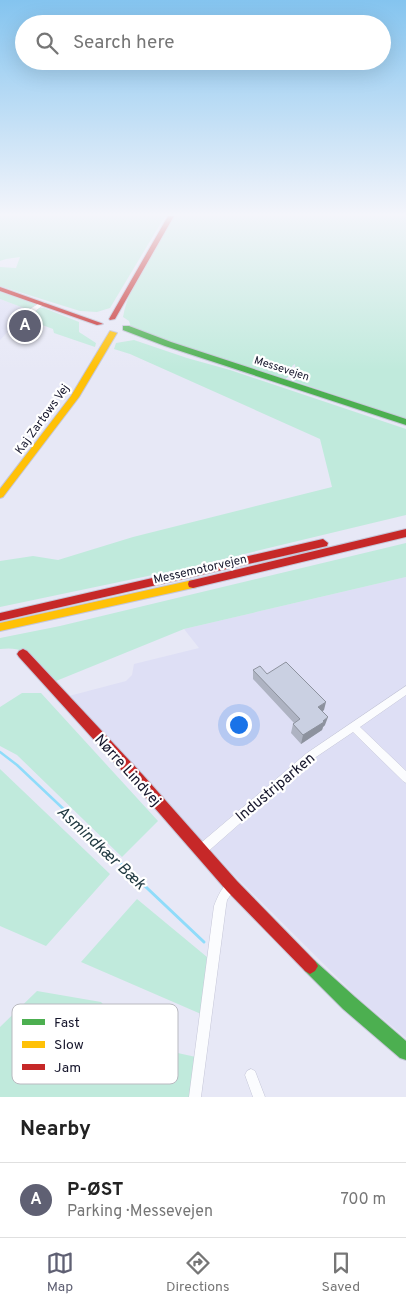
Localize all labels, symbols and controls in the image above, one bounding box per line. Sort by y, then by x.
search box [15,15,391,70]
icon: search [33,29,61,57]
text: Search here [73,31,175,55]
pin: A [9,307,41,345]
street label: Messevejen [252,353,311,384]
street label: Kaj Zartows Vej [12,381,74,458]
street label: Messemotorvejen [152,551,248,588]
your location [226,712,252,738]
street label: Nørre Lindvej [90,731,164,811]
street label: Industriparken [232,749,320,827]
water label: Asmindkær Bæk [52,802,150,895]
legend [12,1004,178,1084]
text: Fast [54,1015,80,1032]
text: Slow [54,1037,84,1054]
text: Jam [54,1060,81,1077]
text: Nearby [20,1116,91,1143]
text: P-ØST [67,1178,123,1202]
text: A [30,1190,42,1210]
text: 700 m [340,1190,386,1210]
text: Parking · Messevejen [67,1202,213,1222]
tab: Map [46,1249,74,1296]
tab: Directions [166,1249,230,1296]
tab: Saved [322,1249,360,1296]

